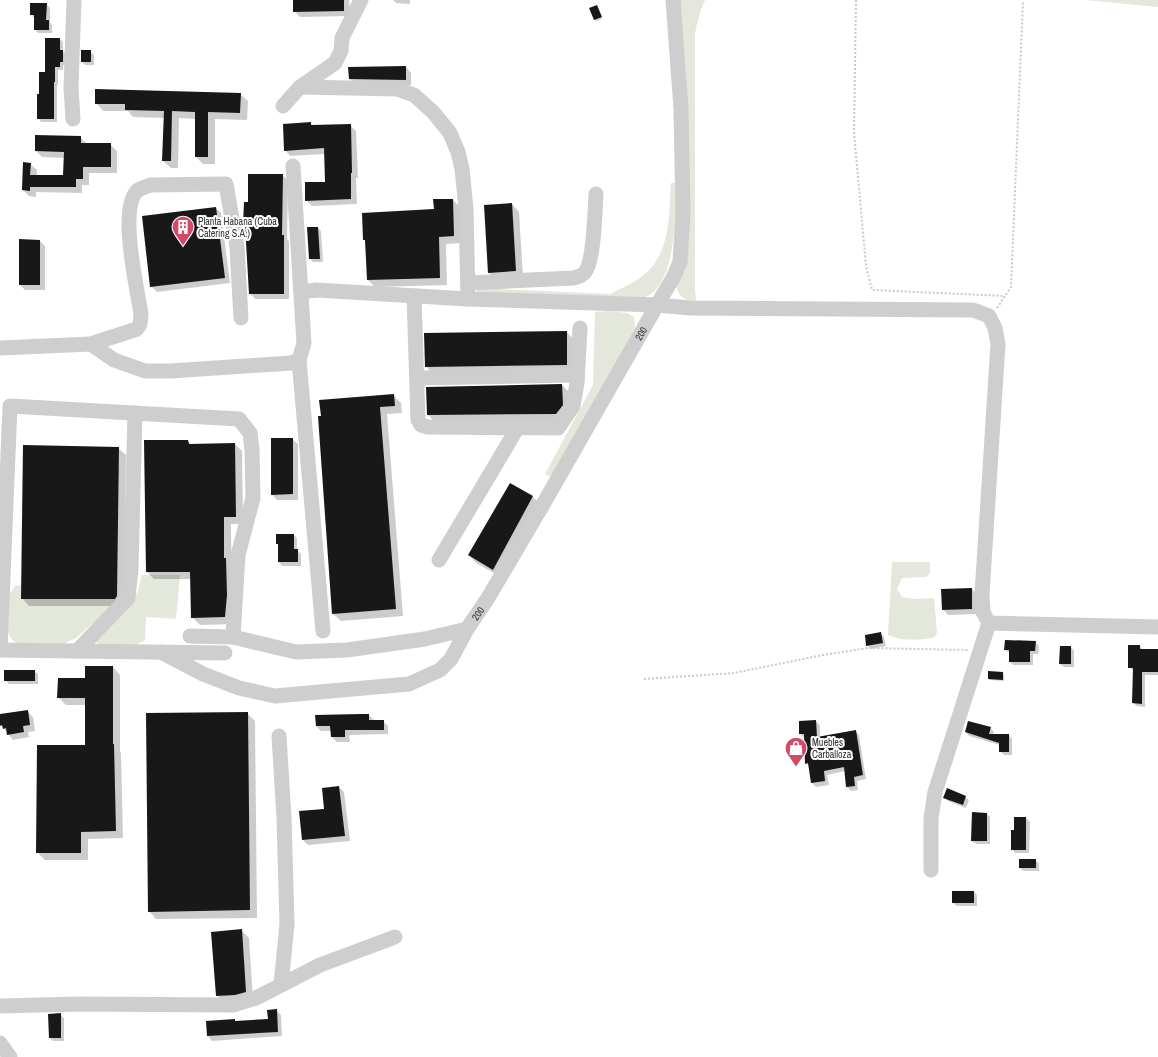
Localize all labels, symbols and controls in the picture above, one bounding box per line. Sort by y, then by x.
building icon: Planta Habana (Cuba Catering S.A.) [170,214,196,247]
place label: Planta Habana (Cuba Catering S.A.) [198,215,277,240]
street label: 200 [632,324,650,343]
street label: 200 [468,604,487,623]
shop icon: Muebles Carballoza [783,735,809,768]
place label: Muebles Carballoza [812,736,852,761]

